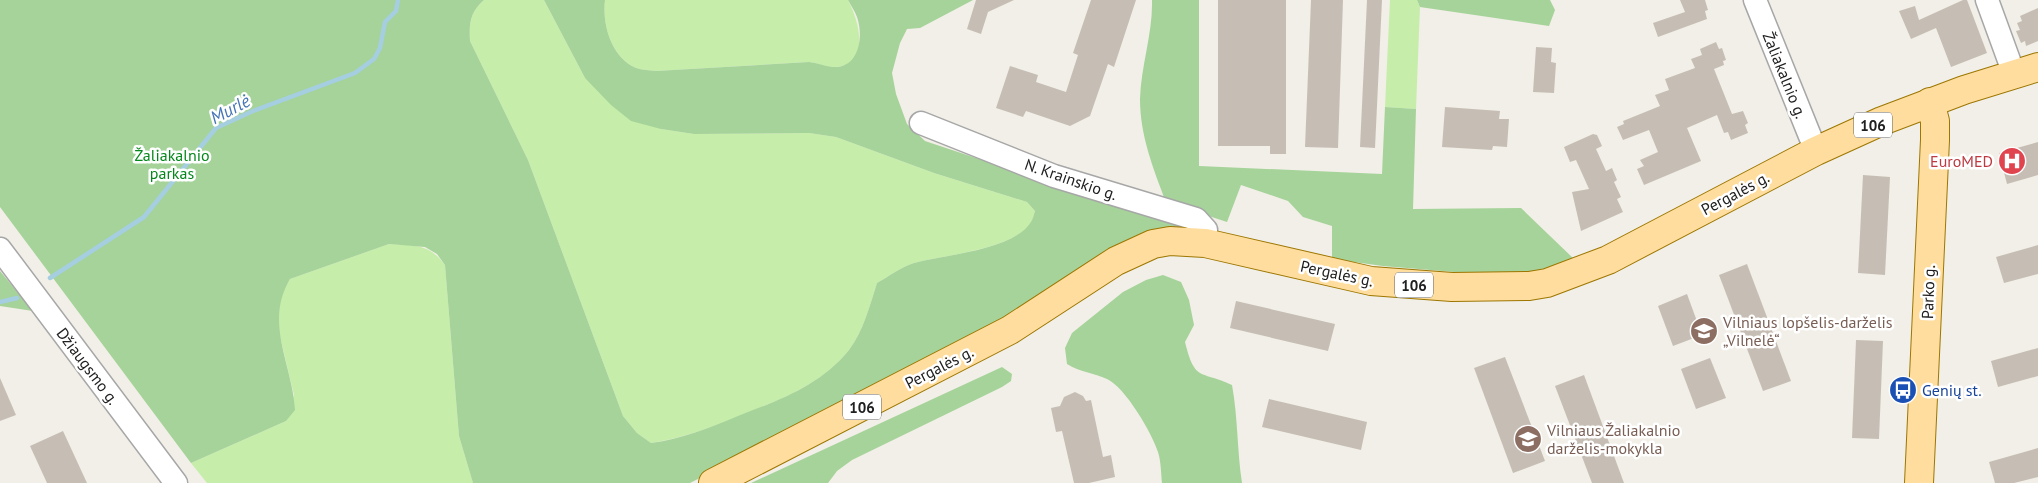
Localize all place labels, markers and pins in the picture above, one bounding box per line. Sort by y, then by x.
hospital icon: EuroMED [1997,146,2027,176]
place label: EuroMED [1930,151,1993,171]
place label: Vilniaus lopšelis-darželis „Vilnelė“ [1722,312,1893,350]
school or university icon: Vilniaus lopšelis-darželis „Vilnelė“ [1689,316,1719,346]
bus stop icon: Genių st. [1888,375,1918,405]
place label: Genių st. [1922,380,1982,400]
place label: Vilniaus Žaliakalnio darželis-mokykla [1546,420,1680,458]
school or university icon: Vilniaus Žaliakalnio darželis-mokykla [1513,424,1543,454]

